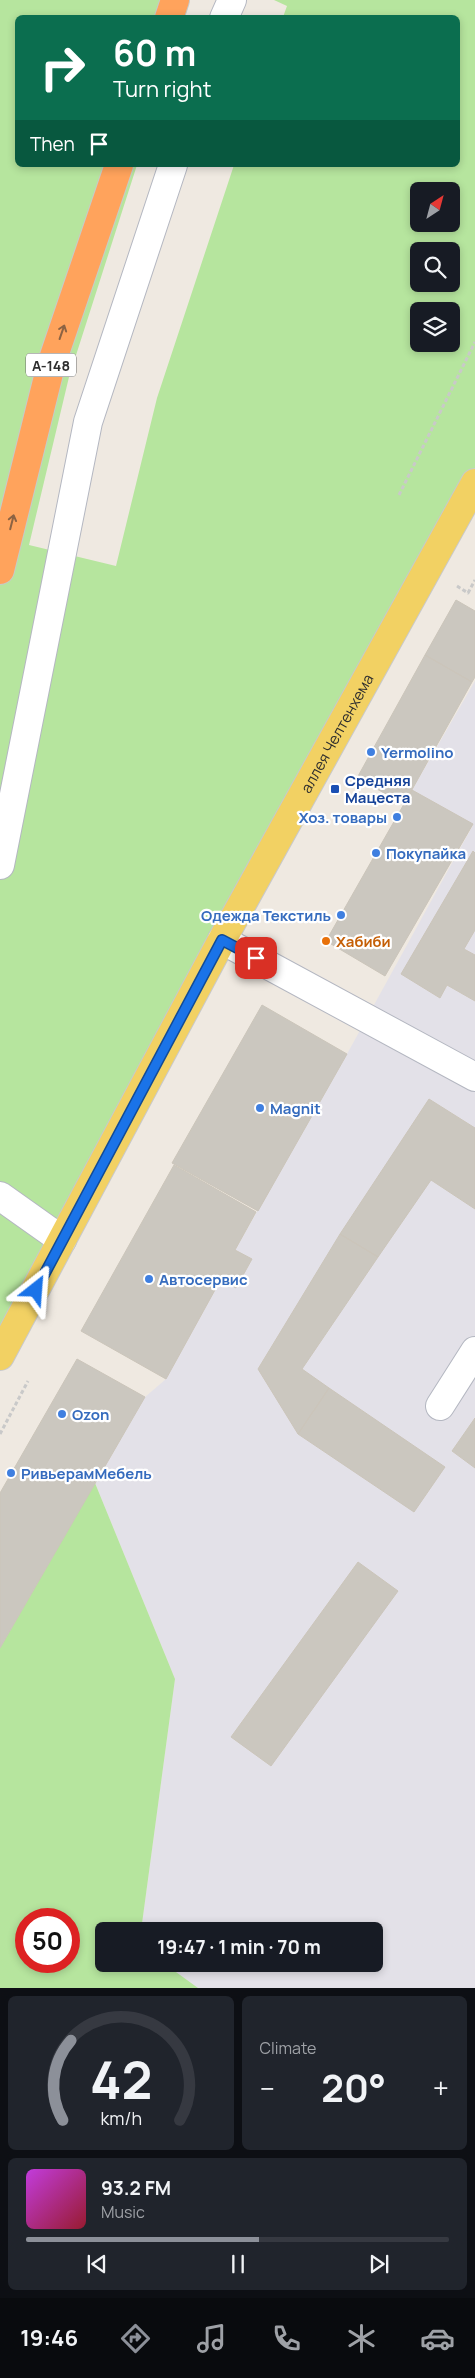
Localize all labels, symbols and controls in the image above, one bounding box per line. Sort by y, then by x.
text: 60 m [113,29,196,77]
icon: right [30,35,95,100]
text: Turn right [113,74,211,104]
icon: arrive [85,130,113,158]
text: Then [30,131,75,157]
north arrow [410,182,460,232]
map controls [410,182,460,352]
button: search [410,242,460,292]
button: layers [410,302,460,352]
one-way arrow [58,324,67,340]
road number: А-148 [26,354,76,376]
one-way arrow [8,515,17,531]
street label: аллея Челтенхема [295,670,378,796]
place label: Yermolino [381,742,454,763]
marker: Yermolino [365,746,377,758]
place label: Средняя Мацеста [345,770,411,808]
marker: Средняя Мацеста [329,783,341,795]
place label: Хоз. товары [299,807,387,828]
marker: Хоз. товары [391,811,403,823]
place label: Покупайка [386,843,466,864]
marker: Покупайка [370,847,382,859]
place label: Одежда Текстиль [201,905,331,926]
marker: Одежда Текстиль [335,909,347,921]
place label: Хабиби [336,931,391,952]
marker: Хабиби [320,935,332,947]
pin [235,937,277,979]
icon: arrive [242,944,270,972]
place label: Magnit [270,1098,321,1119]
marker: Magnit [254,1102,266,1114]
position arrow [9,1263,61,1315]
place label: Автосервис [159,1269,248,1290]
marker: Автосервис [143,1273,155,1285]
place label: Ozon [72,1404,109,1425]
marker: Ozon [56,1408,68,1420]
place label: РивьерамМебель [21,1463,152,1484]
marker: РивьерамМебель [5,1467,17,1479]
speed limit sign: 50 [15,1908,80,1973]
text: 19:47 · 1 min · 70 m [157,1934,321,1960]
text: Climate [260,2037,316,2059]
text: 42 [89,2044,152,2115]
text: 20° [321,2061,386,2113]
text: − [260,2069,275,2107]
text: + [433,2069,449,2107]
text: km/h [100,2106,142,2130]
text: 93.2 FM [101,2175,171,2201]
text: Music [101,2201,145,2223]
icon: previous [83,2250,111,2278]
icon: pause [224,2250,252,2278]
icon: next [365,2250,393,2278]
icon: directions [118,2321,153,2356]
icon: music [194,2321,229,2356]
icon: phone [269,2321,304,2356]
icon: climate [344,2321,379,2356]
icon: car [420,2321,455,2356]
text: 19:46 [20,2323,78,2353]

